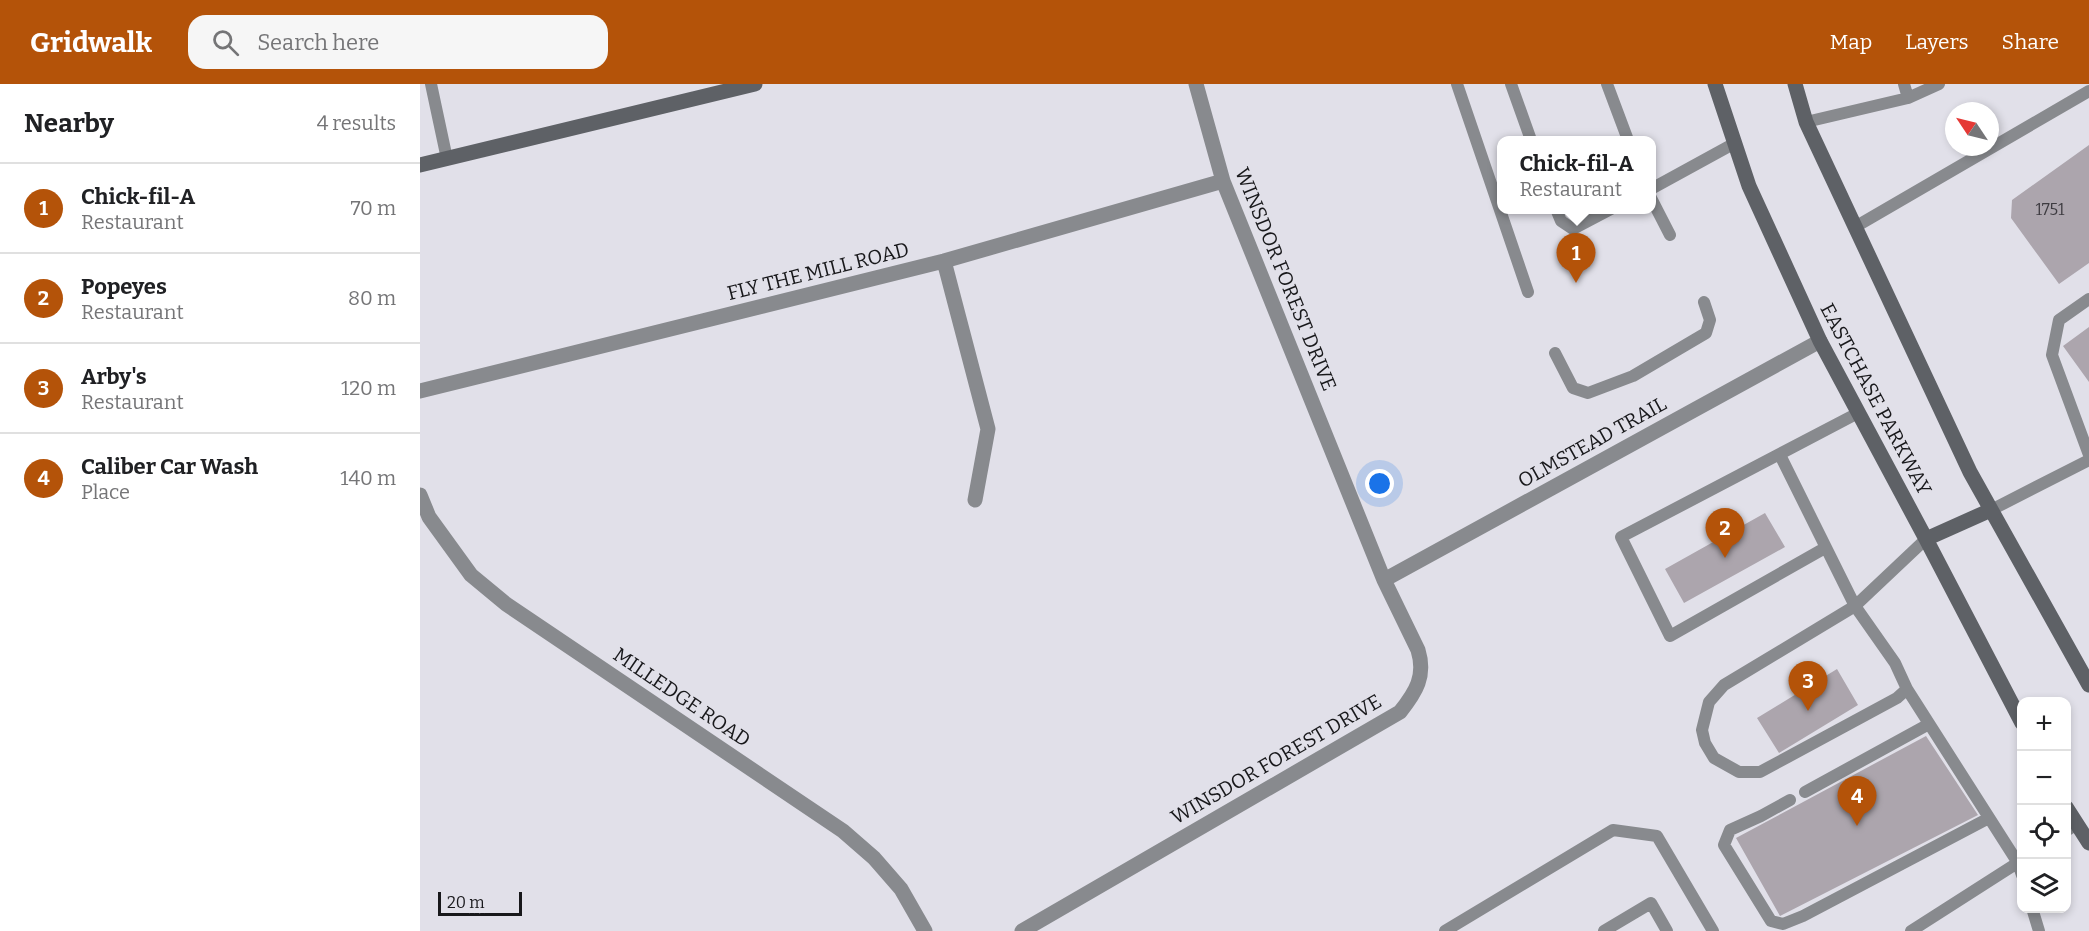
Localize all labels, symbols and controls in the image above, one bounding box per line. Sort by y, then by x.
search box [188,15,608,69]
text: Gridwalk [30,26,152,59]
icon: search [209,26,242,59]
text: Search here [257,29,379,56]
text: Map [1830,29,1872,55]
text: Layers [1905,29,1969,55]
text: Share [2002,29,2059,55]
north arrow [1945,102,1999,156]
text: Nearby [24,108,114,139]
text: 4 results [317,111,396,135]
popup [1497,136,1656,214]
text: Chick-fil-A [1519,150,1634,177]
street label: WINSDOR FOREST DRIVE [1230,164,1342,394]
text: Restaurant [1519,177,1622,201]
text: Chick-fil-A [81,183,195,210]
text: 1 [39,196,48,220]
text: 70 m [350,196,396,220]
house number: 1751 [2036,200,2065,219]
text: Restaurant [81,210,184,234]
pin: 1 [1556,234,1596,283]
street label: FLY THE MILL ROAD [725,237,911,305]
text: Popeyes [81,273,167,300]
text: 2 [38,286,49,310]
text: 80 m [348,286,396,310]
street label: EASTCHASE PARKWAY [1815,299,1937,499]
text: Restaurant [81,300,184,324]
text: Arby's [81,363,147,390]
text: 3 [38,376,49,400]
text: 120 m [341,376,396,400]
text: Restaurant [81,390,184,414]
street label: OLMSTEAD TRAIL [1514,391,1670,493]
text: Caliber Car Wash [81,453,258,480]
text: 4 [37,466,50,490]
text: 140 m [340,466,396,490]
your location [1365,469,1394,498]
text: Place [81,480,130,504]
pin: 2 [1706,508,1744,558]
street label: MILLEDGE ROAD [609,642,755,752]
pin: 3 [1788,662,1828,711]
street label: WINSDOR FOREST DRIVE [1167,689,1385,829]
map controls [2017,697,2071,913]
button: + [2017,697,2071,751]
button: − [2017,751,2071,805]
pin: 4 [1838,776,1876,826]
button: locate [2017,805,2071,859]
button: layers [2017,859,2071,913]
scale bar [438,889,522,916]
text: 20 m [447,893,484,912]

